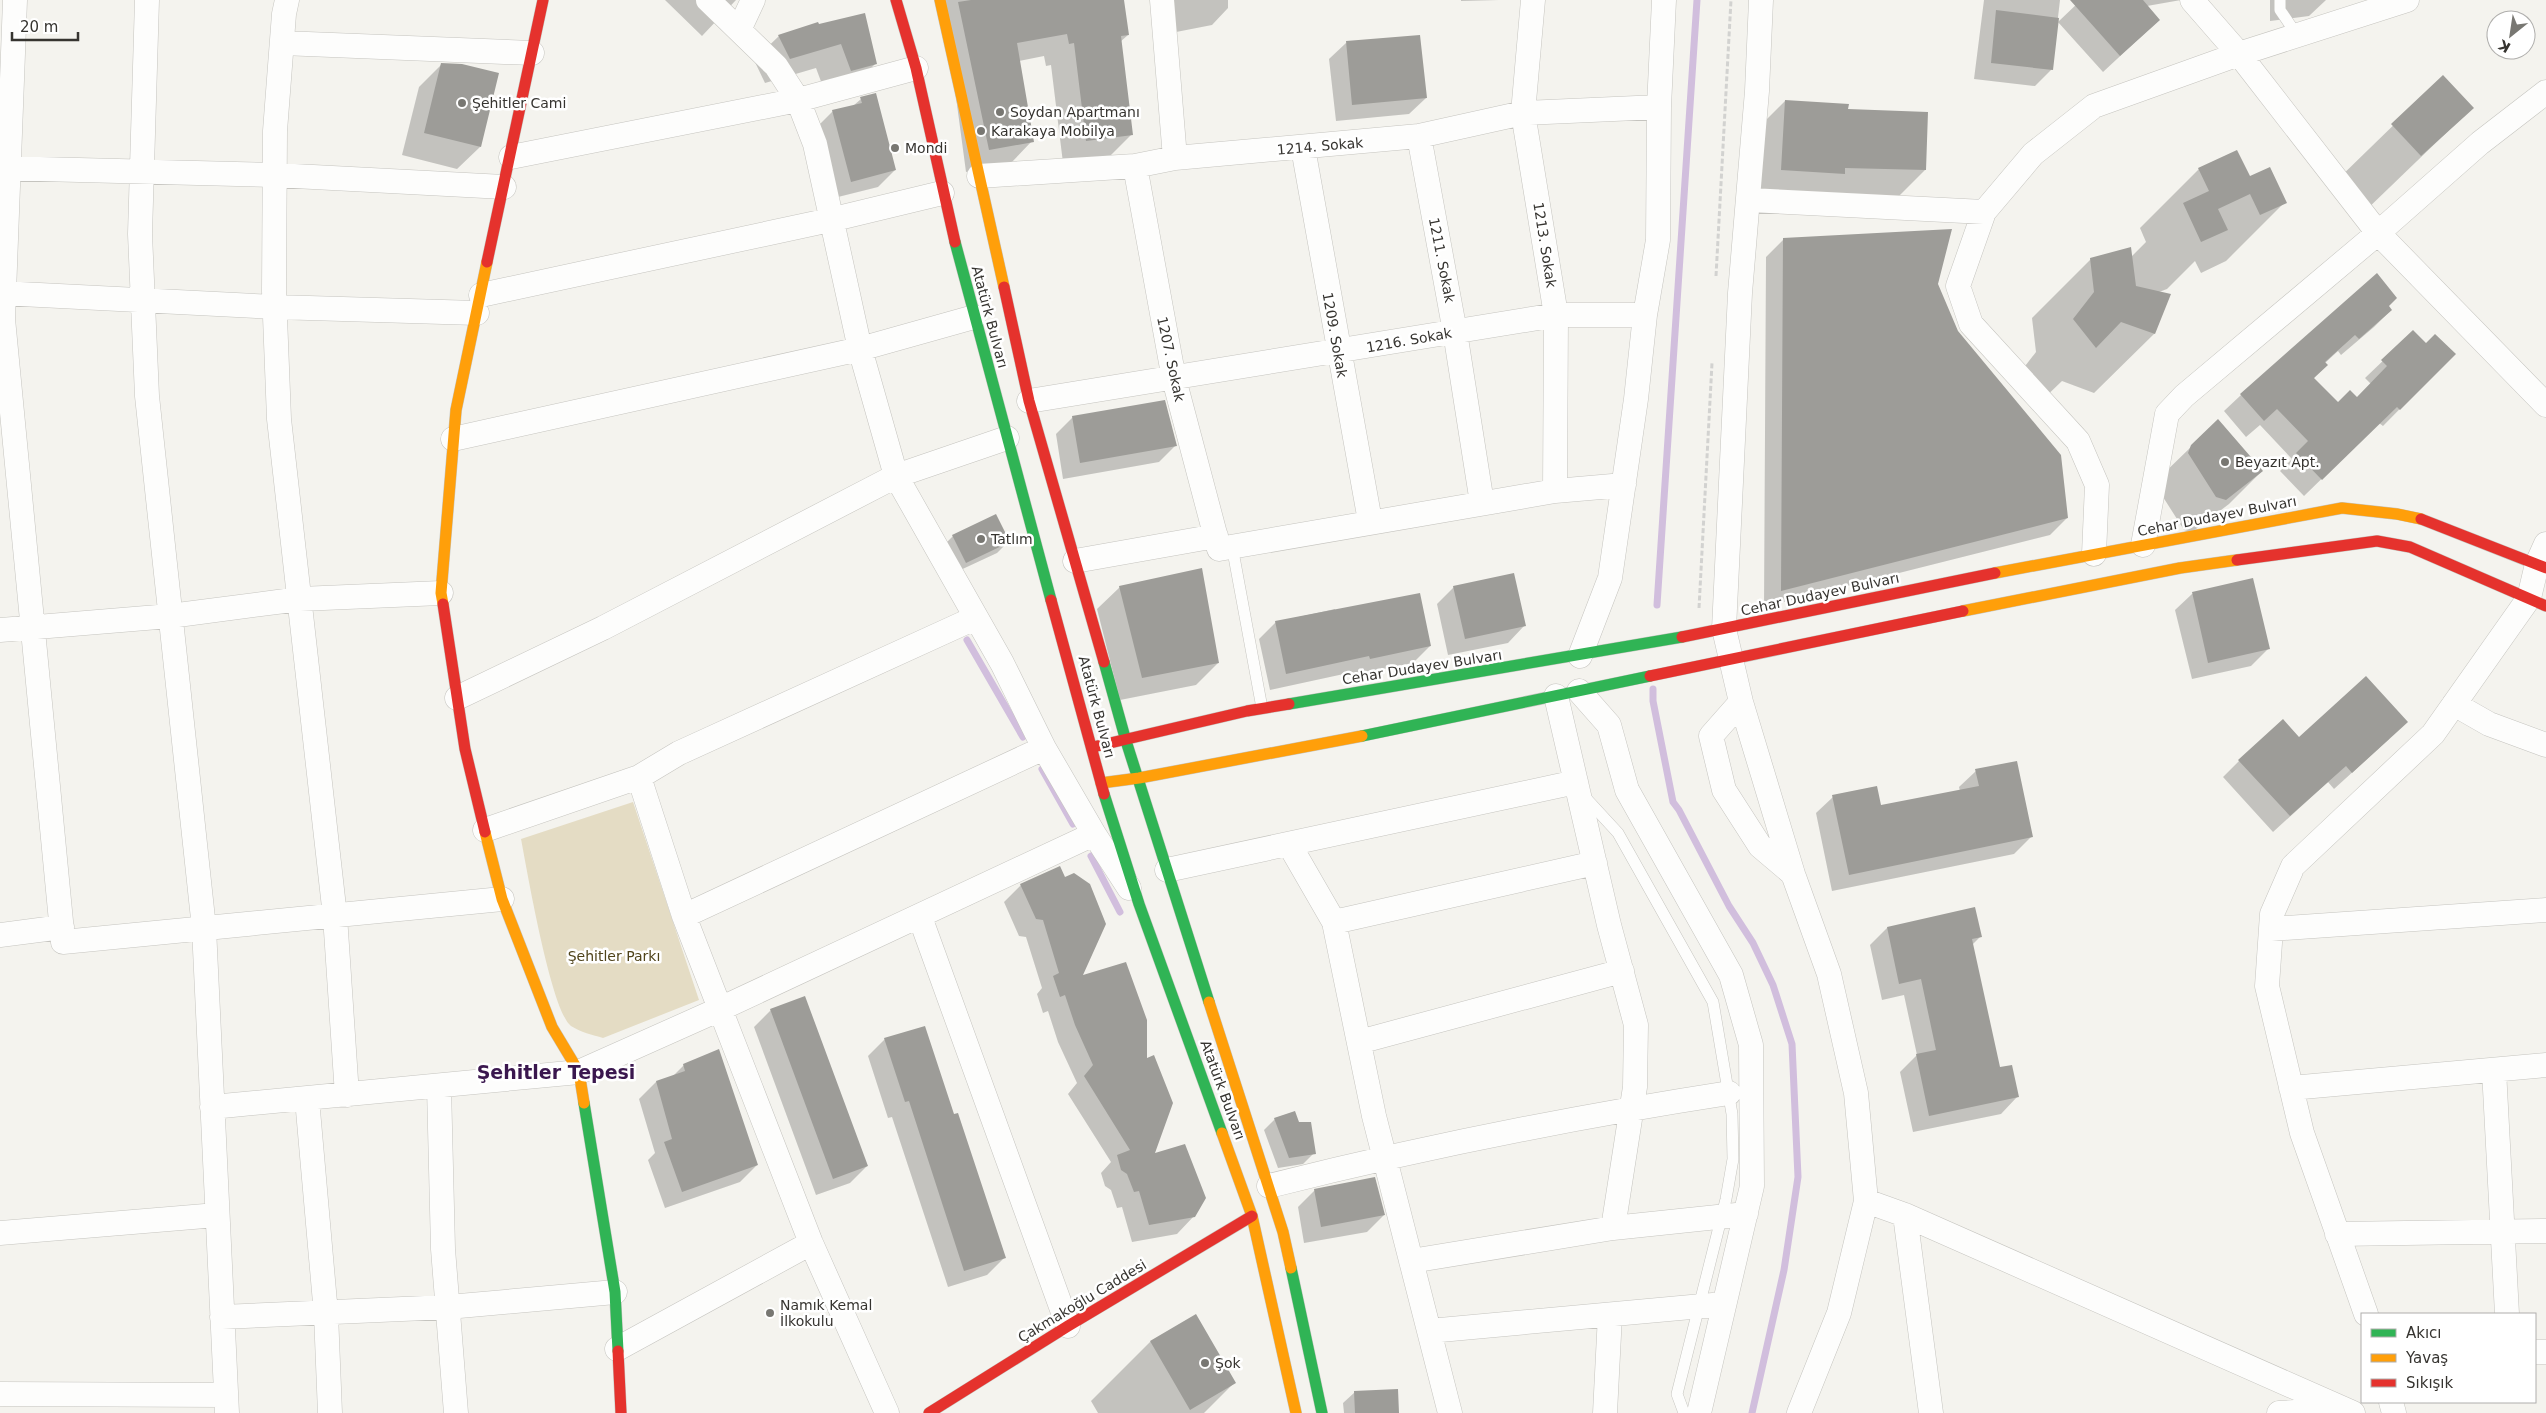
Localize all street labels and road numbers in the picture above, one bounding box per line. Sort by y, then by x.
street label: 1214. Sokak [1276,134,1365,158]
street label: 1213. Sokak [1530,201,1560,290]
street label: 1211. Sokak [1426,216,1458,305]
street label: Atatürk Bulvarı [969,264,1011,370]
street label: 1209. Sokak [1320,291,1351,380]
street label: 1207. Sokak [1154,315,1188,404]
street label: 1216. Sokak [1365,324,1454,355]
street label: Cehar Dudayev Bulvarı [2136,493,2298,539]
street label: Cehar Dudayev Bulvarı [1739,569,1901,619]
street label: Cehar Dudayev Bulvarı [1341,646,1503,688]
street label: Atatürk Bulvarı [1076,654,1118,760]
street label: Atatürk Bulvarı [1198,1038,1248,1142]
street label: Çakmakoğlu Caddesi [1015,1256,1149,1346]

